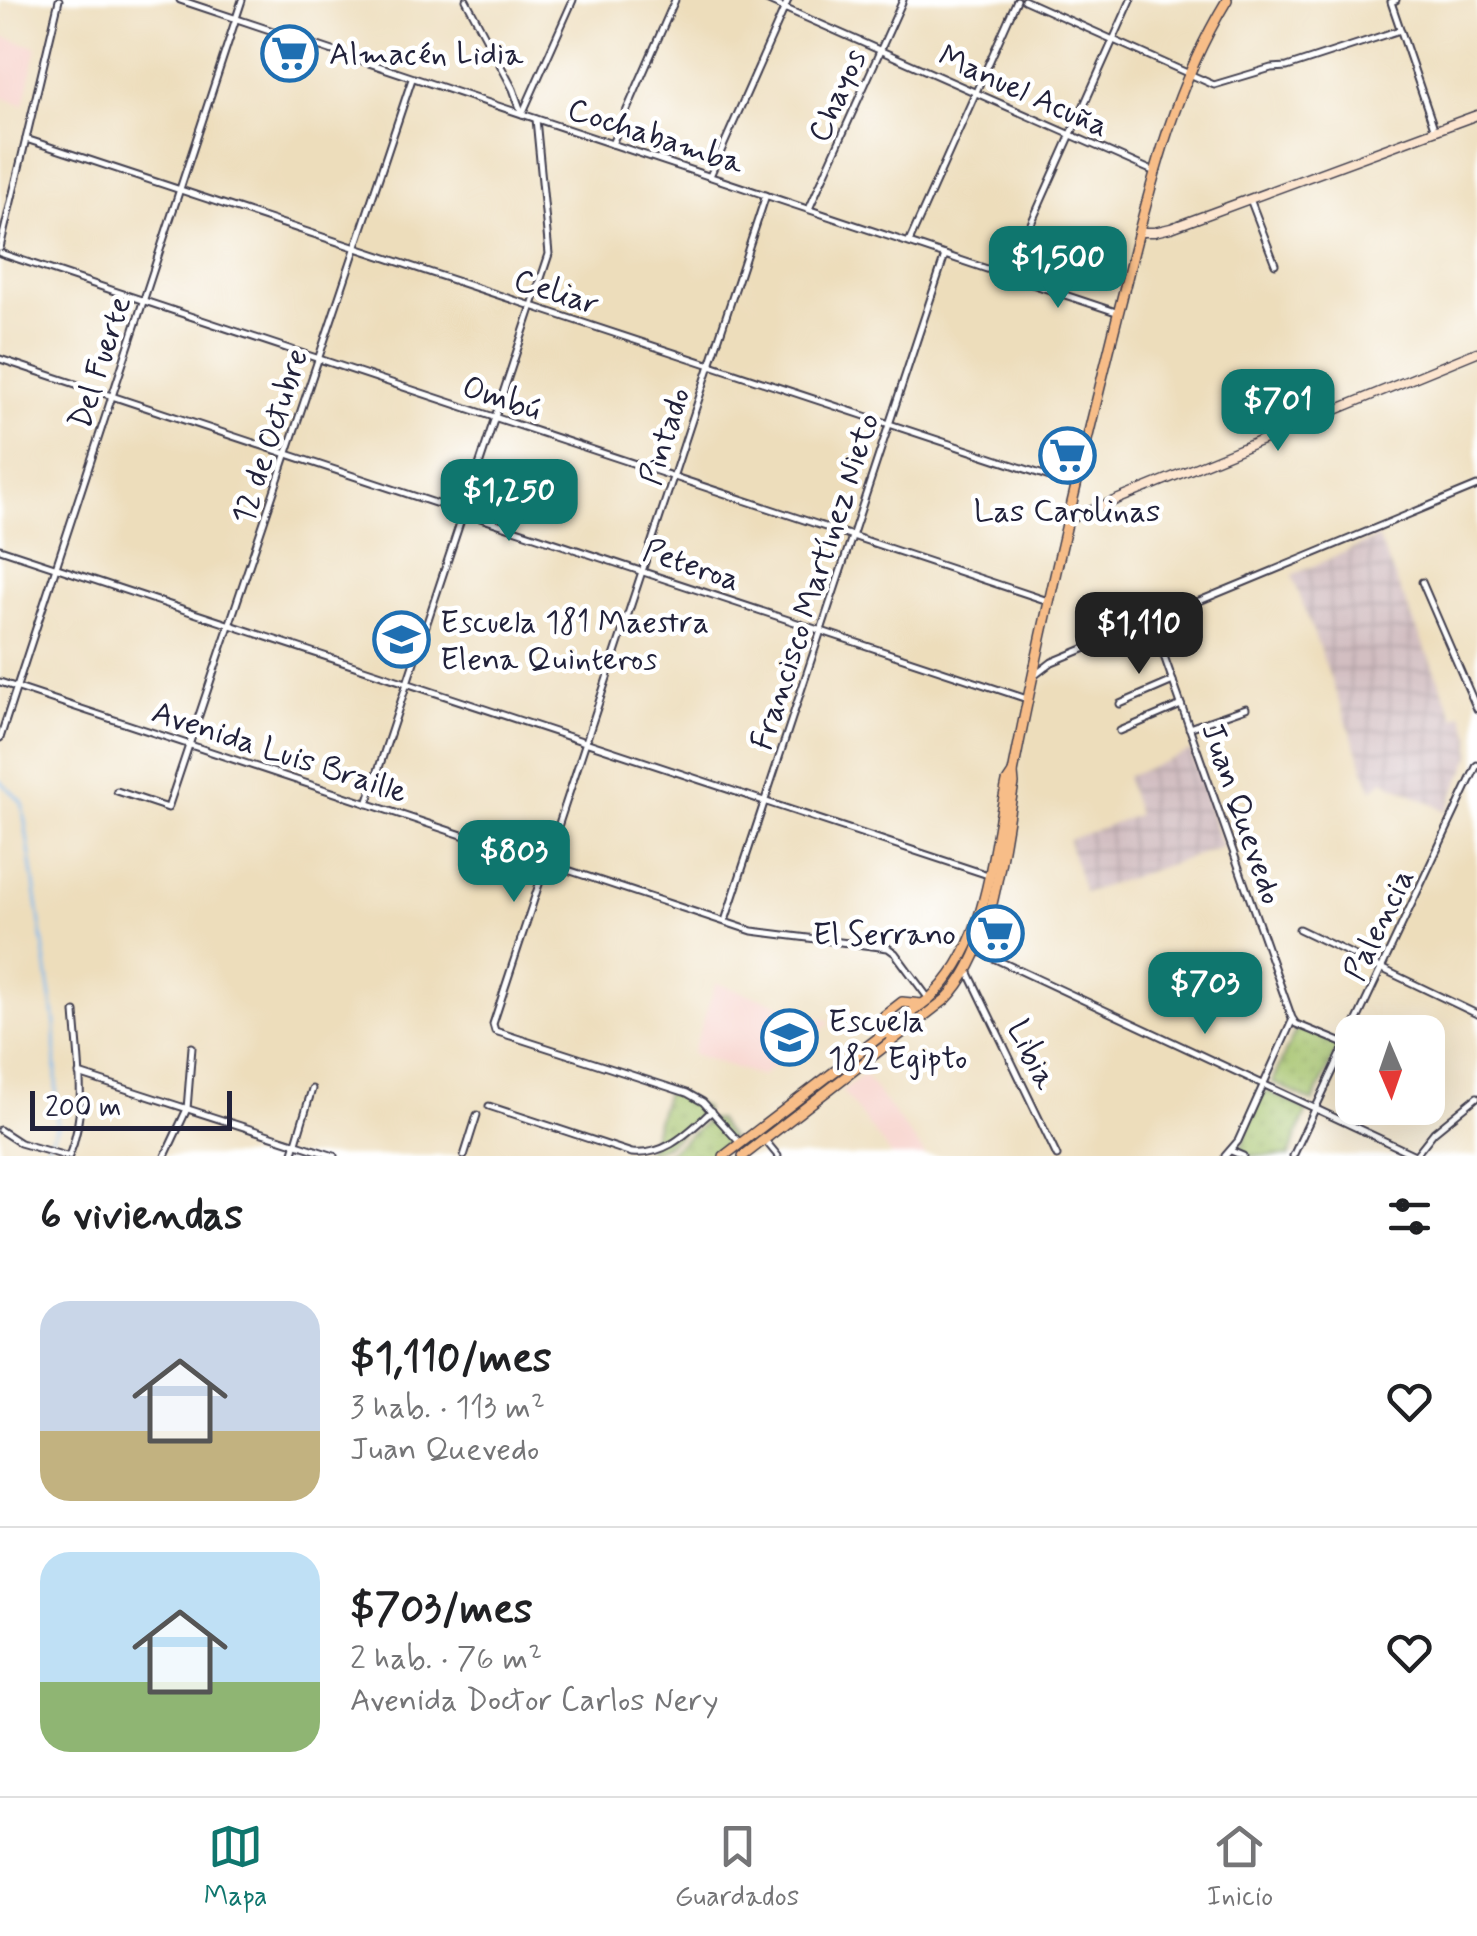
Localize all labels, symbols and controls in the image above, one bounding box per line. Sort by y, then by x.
supermarket icon: Almacén Lidia [260,23,320,83]
place label: Almacén Lidia [329,34,524,76]
street label: Manuel Acuña [931,36,1115,148]
street label: Chayos [799,43,877,149]
street label: Cochabamba [562,89,749,185]
pin: $1,500 [977,226,1139,311]
text: $1,500 [1011,237,1105,279]
street label: Celiar [508,259,604,326]
street label: Del Fuerte [60,291,142,435]
street label: 12 de Octubre [223,343,319,530]
street label: Ombú [457,367,546,431]
pin: $701 [1219,369,1337,454]
text: $701 [1243,380,1313,422]
street label: Pintado [630,383,701,491]
street label: Francisco Martínez Nieto [742,408,890,756]
supermarket icon: Las Carolinas [1037,426,1097,486]
pin: $1,250 [428,459,590,544]
text: $1,250 [463,470,555,512]
place label: Las Carolinas [974,491,1160,533]
street label: Peteroa [637,530,745,602]
pin: $1,110 [1058,592,1220,677]
place label: Escuela 181 Maestra Elena Quinteros [440,602,709,681]
text: $1,110 [1097,603,1181,645]
school or university icon: Escuela 181 Maestra Elena Quinteros [371,609,431,669]
street label: Avenida Luis Braille [146,692,412,814]
street label: Juan Quevedo [1190,717,1292,910]
pin: $803 [455,820,573,905]
text: $803 [480,831,548,873]
street label: Palencia [1335,862,1425,988]
supermarket icon: El Serrano [965,903,1025,963]
place label: El Serrano [813,914,956,956]
pin: $703 [1146,952,1264,1037]
text: $703 [1170,963,1240,1005]
place label: Escuela 182 Egipto [828,1001,967,1080]
school or university icon: Escuela 182 Egipto [759,1008,819,1068]
street label: Libia [996,1013,1066,1097]
north arrow [1335,1015,1445,1125]
map controls [1335,1015,1445,1125]
scale bar [30,1086,232,1130]
text: 200 m [45,1090,121,1127]
text: 6 viviendas [40,1189,243,1244]
icon: filters [1382,1189,1437,1244]
text: $1,110/mes [350,1332,552,1387]
icon: home [120,1341,240,1461]
icon: heart [1382,1374,1437,1429]
text: 3 hab. · 113 m² [350,1387,545,1429]
text: Juan Quevedo [350,1429,539,1471]
text: $703/mes [350,1583,533,1638]
icon: home [120,1592,240,1712]
icon: heart [1382,1625,1437,1680]
text: 2 hab. · 76 m² [350,1638,542,1680]
text: Avenida Doctor Carlos Nery [350,1680,719,1722]
tab: Mapa [204,1819,267,1916]
tab: Guardados [675,1819,799,1916]
tab: Inicio [1207,1819,1273,1916]

